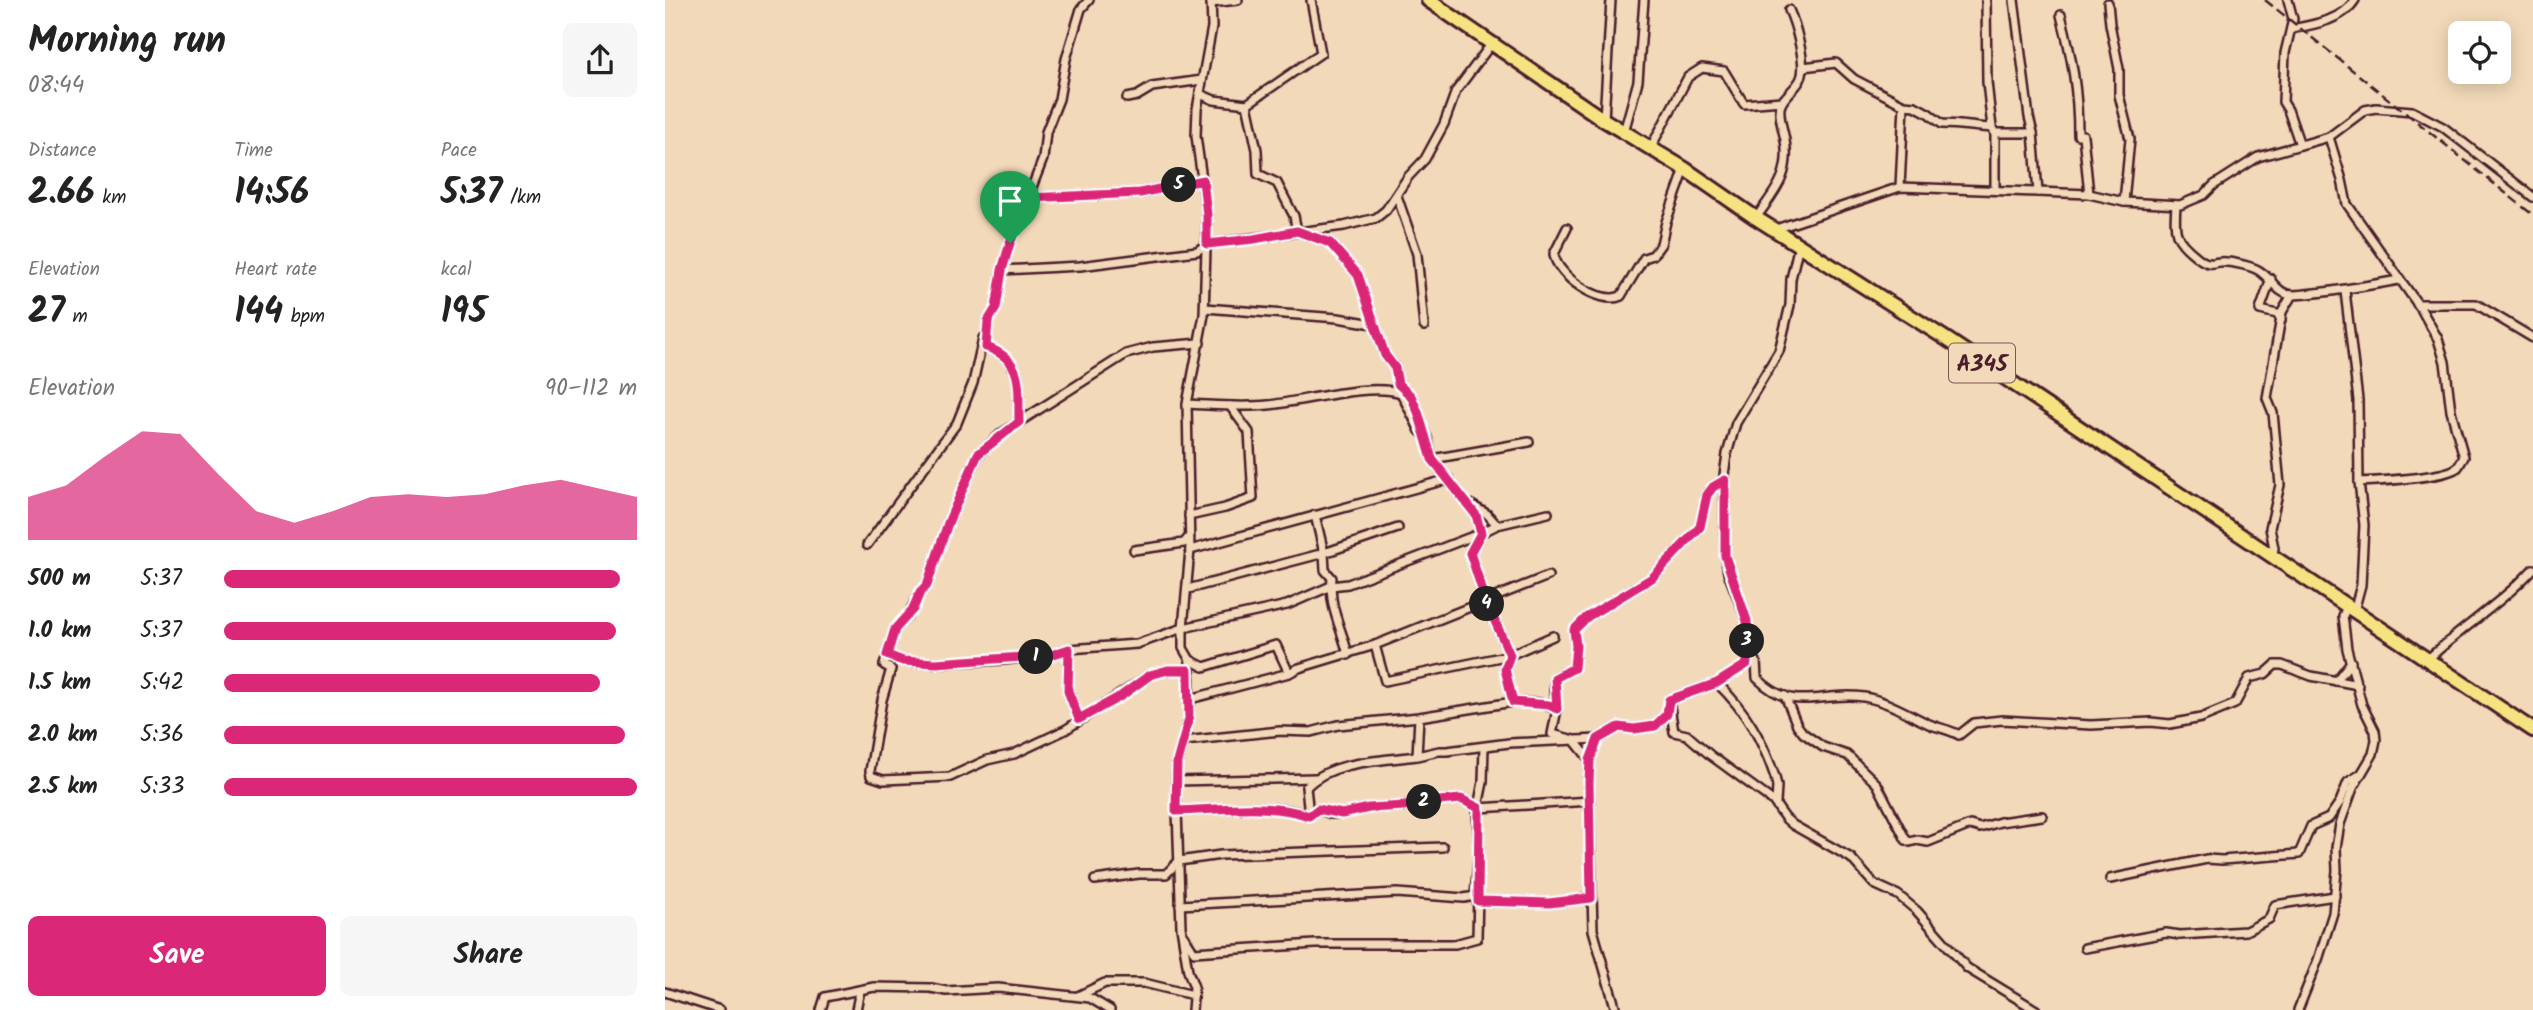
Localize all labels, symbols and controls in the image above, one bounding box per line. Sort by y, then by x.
text: Morning run [28,12,226,72]
map controls [2448,21,2511,84]
button: locate [2448,21,2511,84]
button: share [563,23,637,97]
text: 08:44 [28,68,84,104]
text: Distance [28,136,96,166]
text: Time [234,136,273,166]
text: Pace [441,136,477,166]
text: 2.66 [28,166,95,222]
text: 14:56 [234,166,309,222]
text: 5:37 [441,166,503,222]
pin: 5 [1161,168,1197,202]
text: 5 [1174,169,1183,199]
pin [980,171,1040,243]
icon: arrive [991,182,1029,220]
text: km [95,183,126,213]
text: /km [503,183,541,213]
text: Elevation [28,255,100,285]
text: Heart rate [234,255,317,285]
text: kcal [441,255,472,285]
text: 27 [28,285,65,341]
text: 144 [234,285,283,341]
text: 195 [441,285,487,341]
text: m [65,302,88,332]
text: bpm [283,302,325,332]
road number: A345 [1949,344,2015,382]
text: Elevation [28,371,115,407]
text: 90–112 m [545,371,637,407]
text: 500 m [28,561,91,597]
text: 5:37 [140,561,182,597]
pin: 4 [1469,586,1505,622]
text: 4 [1481,588,1492,618]
text: 1.0 km [28,613,91,649]
text: 5:37 [140,613,182,649]
pin: 3 [1729,624,1765,658]
text: 3 [1741,625,1752,655]
pin: 1 [1019,640,1053,674]
text: 1 [1033,641,1038,671]
text: 1.5 km [28,665,91,701]
text: 5:42 [140,665,184,701]
text: 2.0 km [28,717,98,753]
text: 5:36 [140,717,184,753]
text: 2.5 km [28,769,98,805]
text: 5:33 [140,769,184,805]
pin: 2 [1407,784,1441,820]
text: 2 [1418,786,1429,816]
button: Save [28,916,326,996]
button: Share [340,916,637,996]

